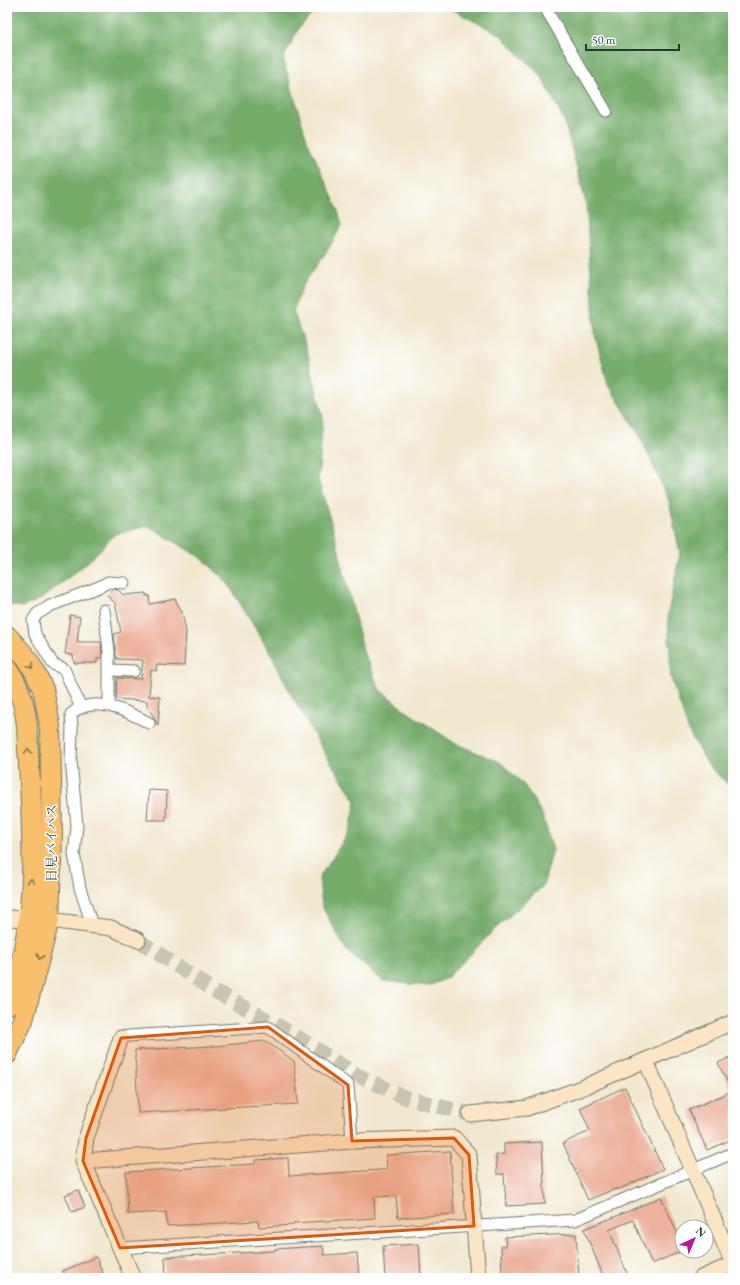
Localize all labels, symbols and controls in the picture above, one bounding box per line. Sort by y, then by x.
scale bar [586,26,679,52]
text: 50 m [592,32,616,48]
one-way arrow [27,662,34,669]
one-way arrow [24,748,33,754]
street label: 日見バイパス [43,804,60,882]
one-way arrow [27,878,36,884]
one-way arrow [36,954,45,961]
north arrow [674,1219,714,1259]
text: N [693,1224,709,1240]

